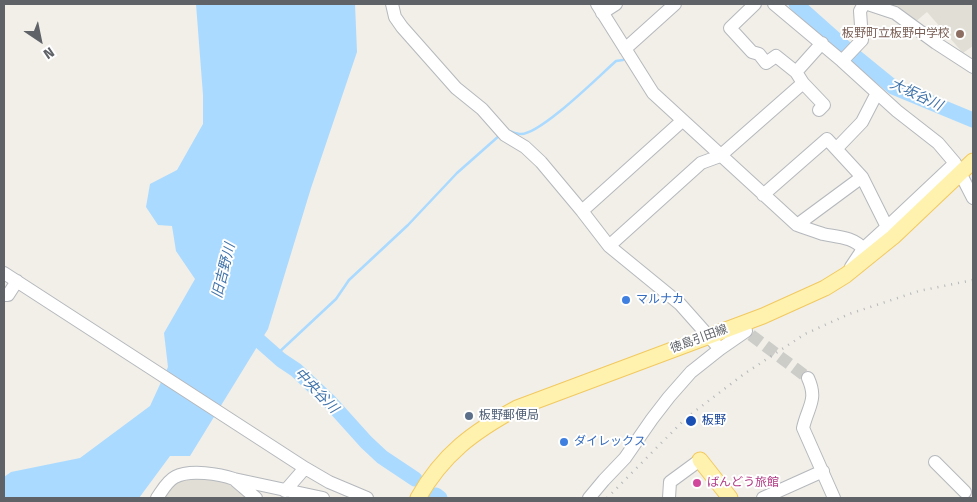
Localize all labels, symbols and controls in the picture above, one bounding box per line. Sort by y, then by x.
north arrow [15,15,65,65]
place label: 板野町立板野中学校 [842,27,950,41]
marker: 板野町立板野中学校 [954,28,966,40]
text: N [40,43,57,62]
water label: 大坂谷川 [887,76,945,114]
water label: 旧吉野川 [209,242,239,300]
place label: マルナカ [636,293,684,307]
marker: マルナカ [620,294,632,306]
street label: 徳島引田線 [668,322,730,356]
water label: 中央谷川 [291,365,341,417]
place label: 板野郵便局 [479,409,539,423]
marker: 板野郵便局 [463,410,475,422]
marker: 板野 [684,414,698,428]
place label: 板野 [702,414,726,428]
place label: ダイレックス [574,435,646,449]
marker: ダイレックス [558,436,570,448]
place label: ばんどう旅館 [707,476,779,490]
marker: ばんどう旅館 [691,477,703,489]

